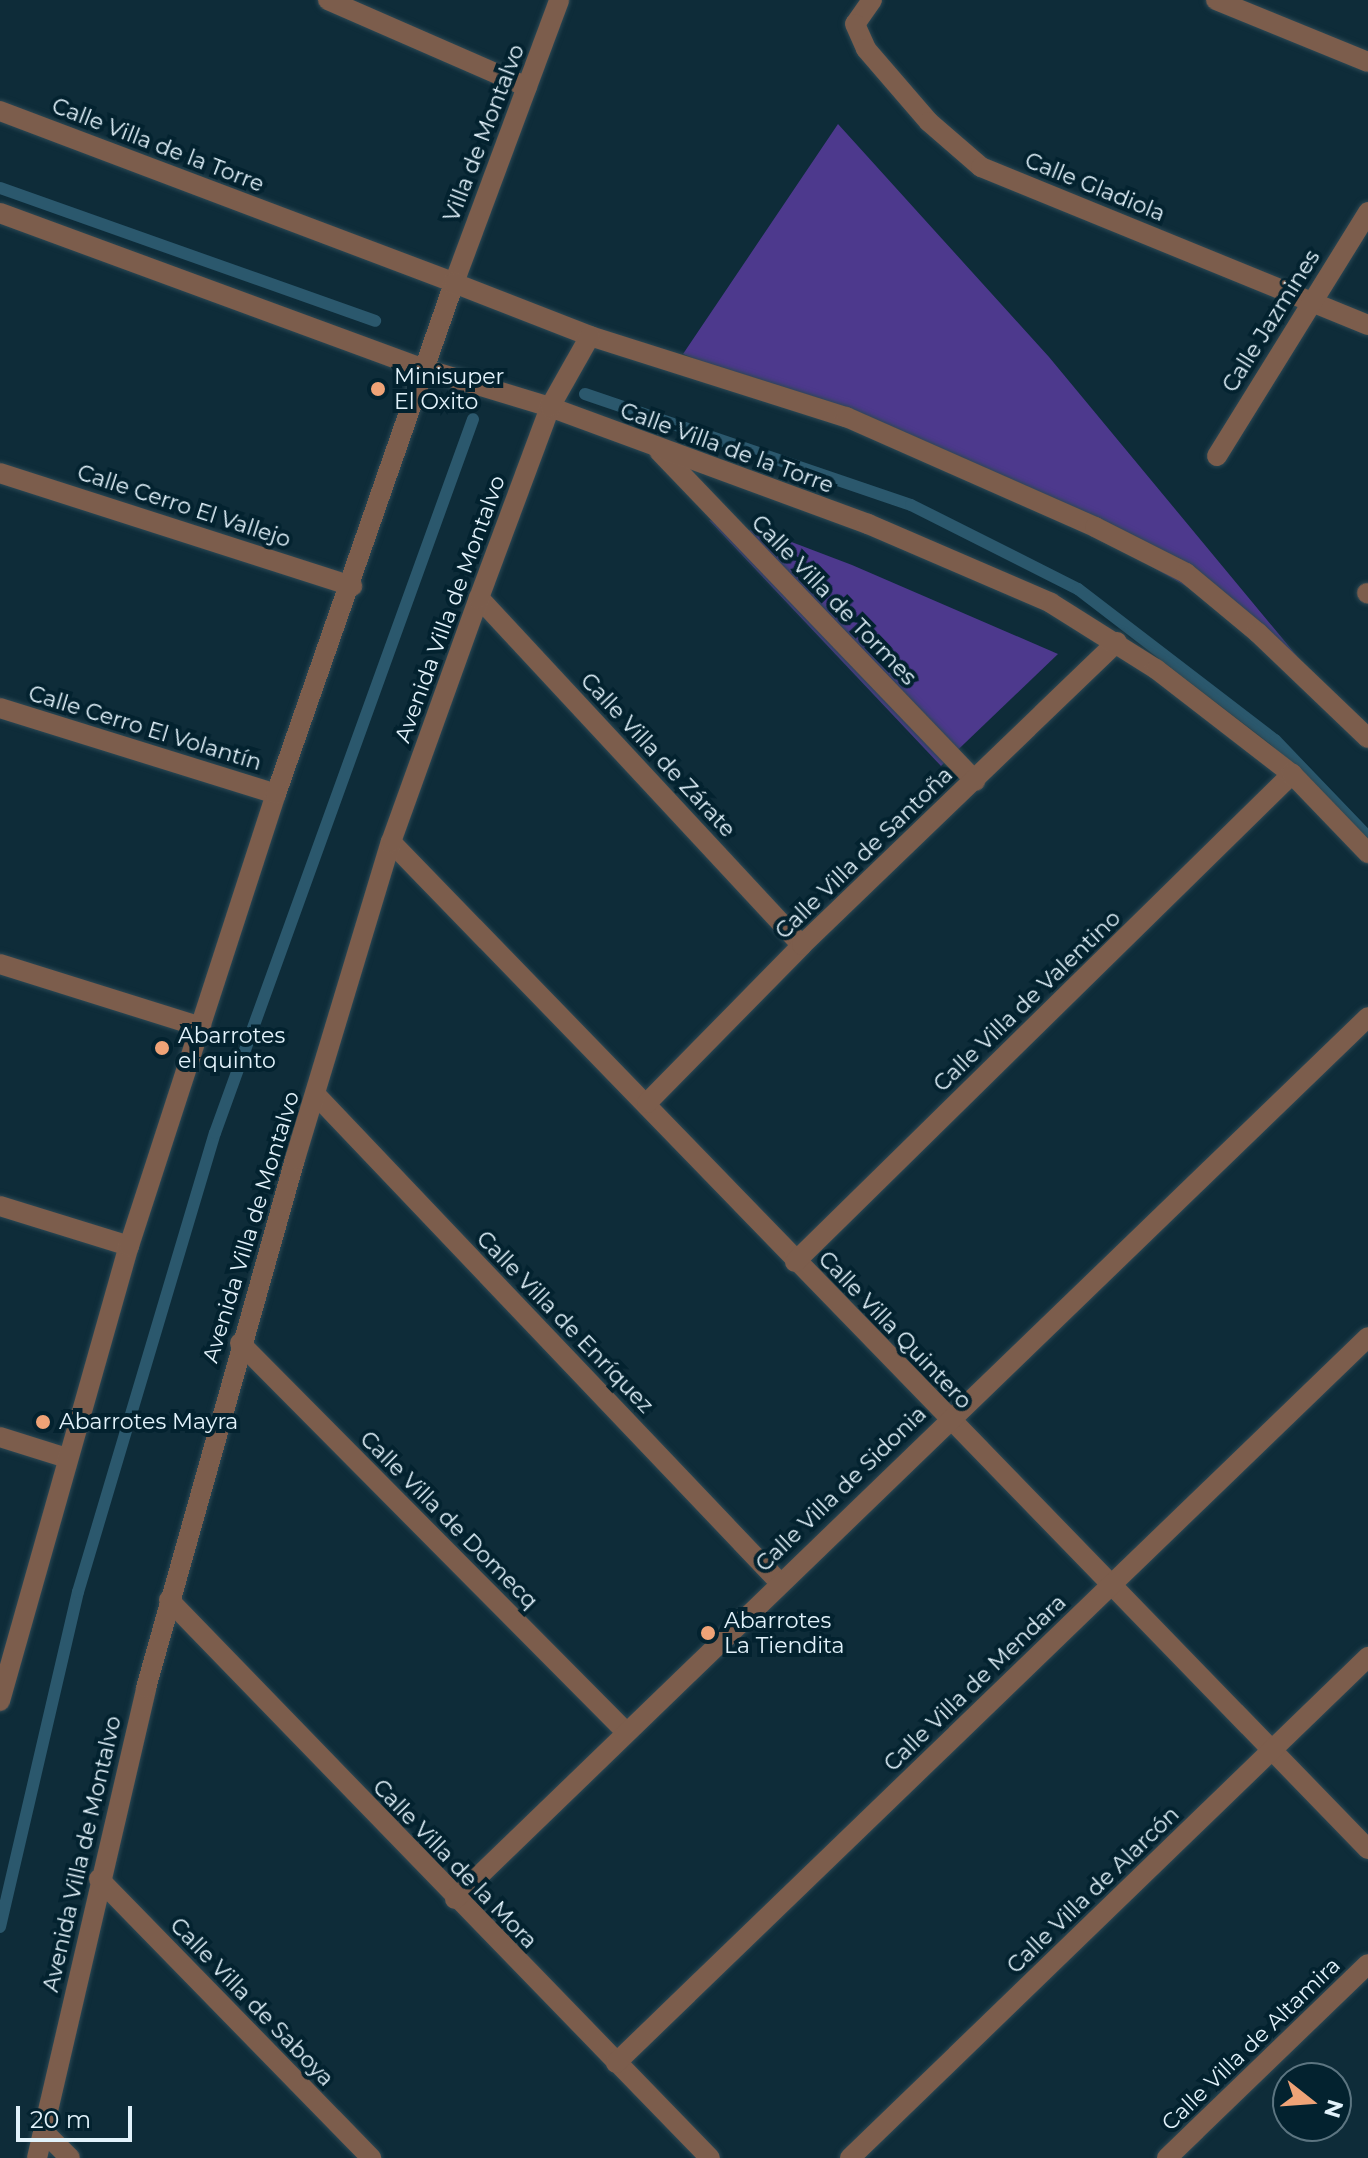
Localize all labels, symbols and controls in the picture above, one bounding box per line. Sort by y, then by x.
street label: Villa de Montalvo [438,41,530,225]
street label: Calle Villa de la Torre [48,92,268,198]
street label: Calle Gladiola [1021,147,1169,227]
street label: Calle Jazmines [1217,245,1325,397]
place label: Minisuper El Oxito [394,363,504,414]
marker: Minisuper El Oxito [369,380,387,398]
street label: Calle Villa de la Torre [617,397,837,499]
street label: Calle Cerro El Vallejo [74,459,294,553]
street label: Avenida Villa de Montalvo [389,472,511,746]
street label: Calle Villa de Tormes [746,510,922,690]
street label: Calle Villa de Zárate [575,667,741,843]
street label: Calle Cerro El Volantín [25,680,265,776]
street label: Calle Villa de Santoña [770,761,958,945]
street label: Calle Villa de Valentino [928,905,1126,1097]
place label: Abarrotes el quinto [178,1022,285,1074]
marker: Abarrotes el quinto [153,1039,171,1057]
street label: Avenida Villa de Montalvo [197,1088,305,1366]
street label: Calle Villa de Enríquez [471,1225,659,1419]
street label: Calle Villa Quintero [813,1246,977,1414]
street label: Calle Villa de Sidonia [750,1401,932,1577]
place label: Abarrotes Mayra [59,1409,238,1435]
marker: Abarrotes Mayra [34,1413,52,1431]
street label: Calle Villa de Domecq [355,1426,543,1614]
street label: Calle Villa de Mendara [879,1589,1071,1777]
place label: Abarrotes La Tiendita [724,1607,845,1658]
marker: Abarrotes La Tiendita [699,1624,717,1642]
street label: Avenida Villa de Montalvo [37,1713,127,1995]
street label: Calle Villa de la Mora [367,1774,543,1954]
street label: Calle Villa de Alarcón [1002,1801,1184,1979]
street label: Calle Villa de Saboya [165,1912,339,2092]
street label: Calle Villa de Altamira [1156,1952,1346,2136]
north arrow [1272,2062,1352,2142]
scale bar [20,2090,136,2140]
text: N [1318,2096,1349,2121]
text: 20 m [30,2105,91,2134]

